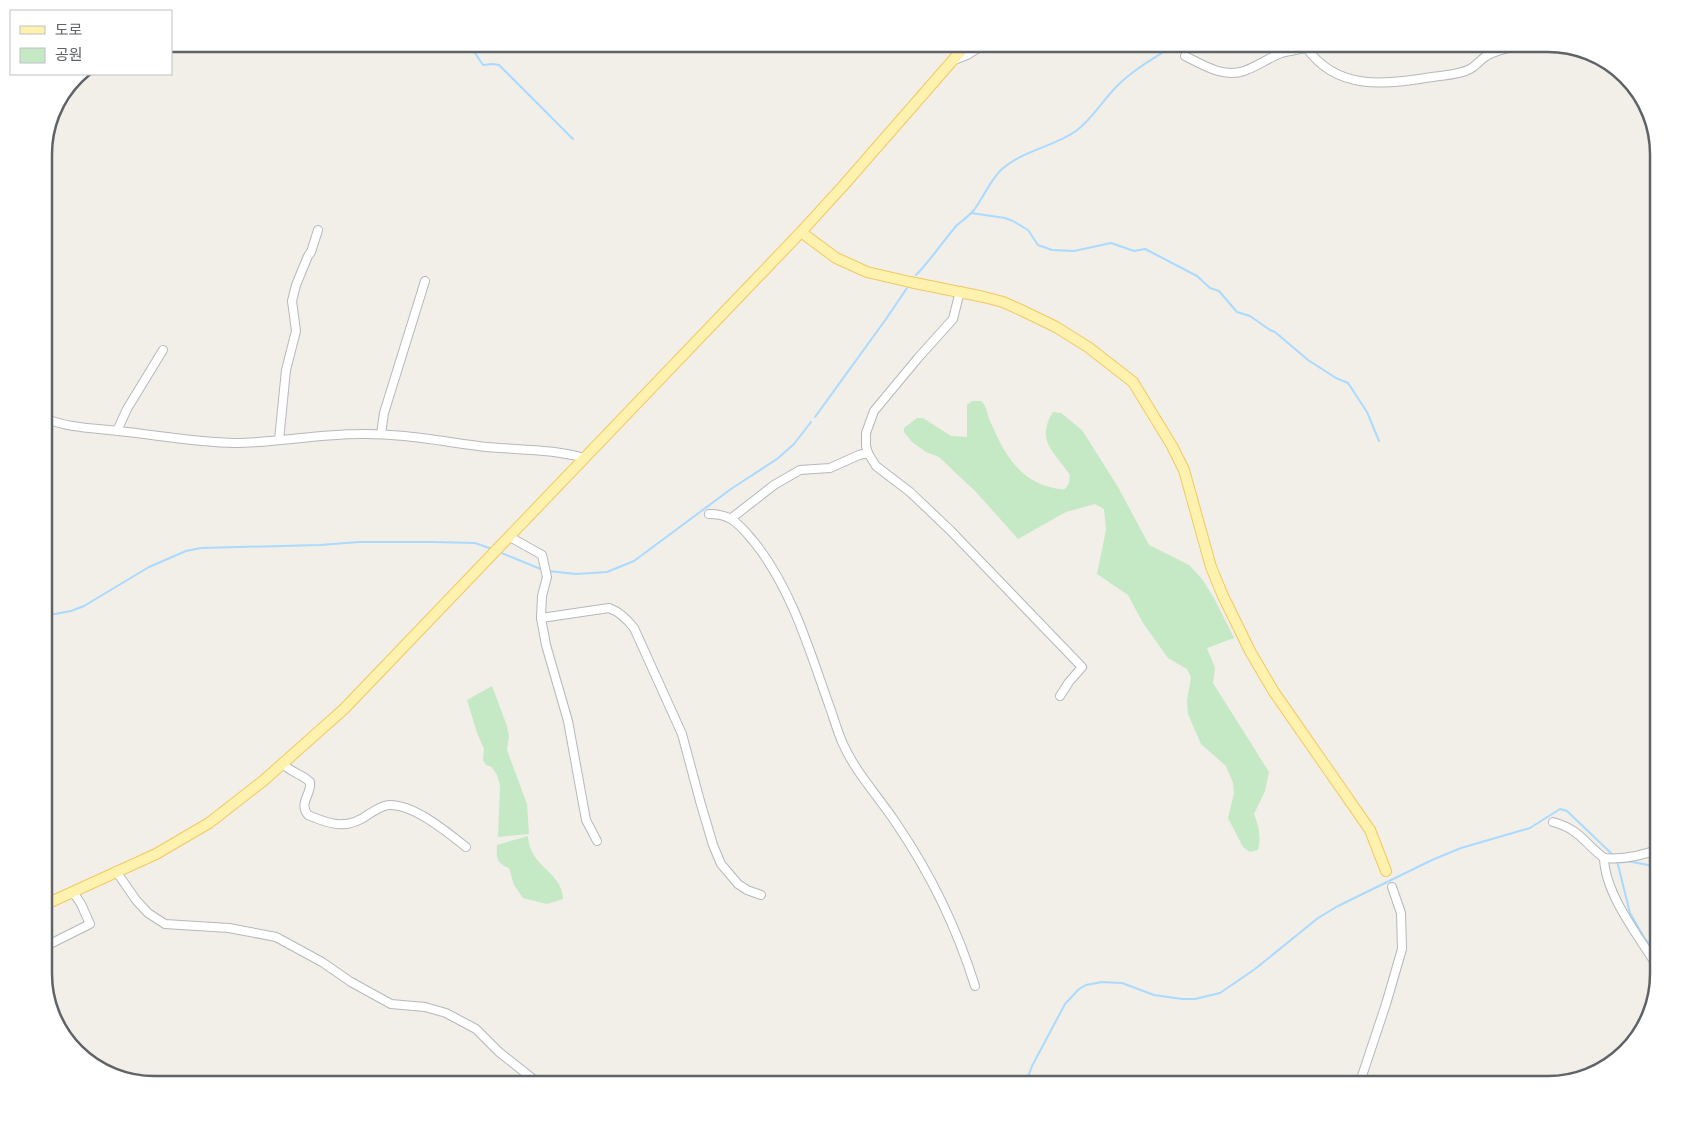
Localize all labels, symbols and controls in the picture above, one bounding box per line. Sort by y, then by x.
legend [10,10,172,75]
text: 도로 [55,21,83,39]
text: 공원 [55,46,83,64]

